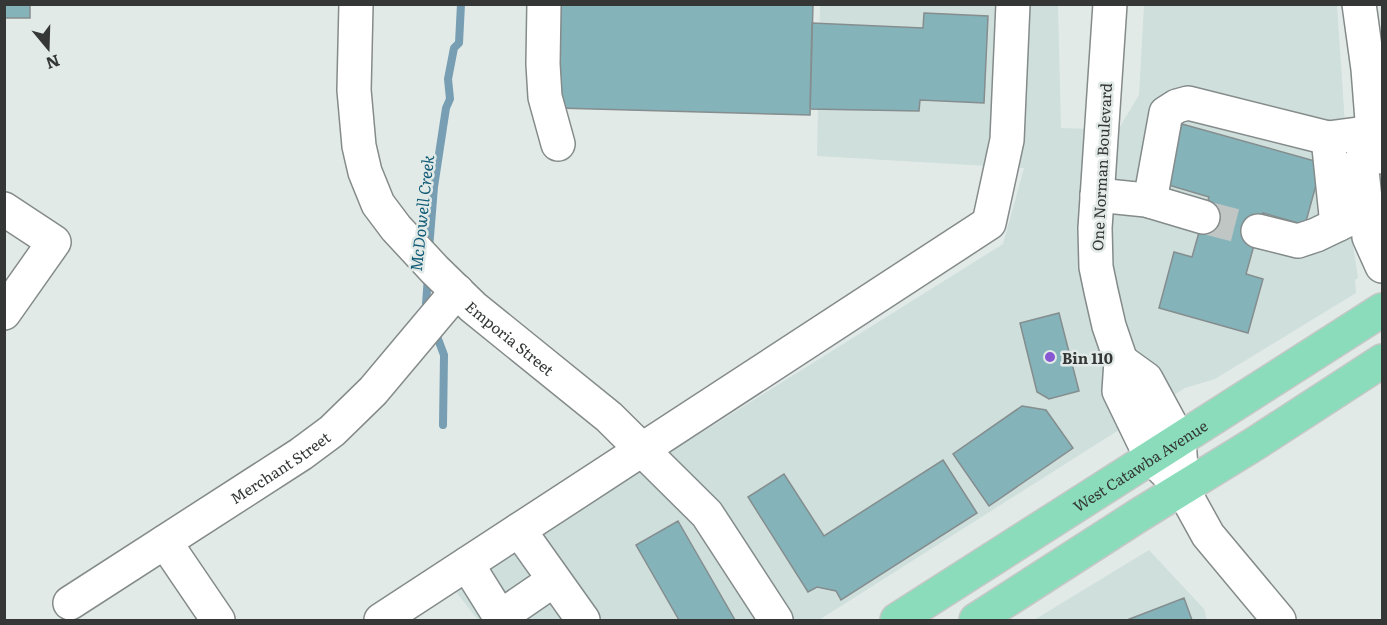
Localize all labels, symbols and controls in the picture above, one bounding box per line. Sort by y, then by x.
north arrow [18,18,78,78]
text: N [43,50,63,77]
street label: One Norman Boulevard [1085,82,1117,252]
water label: McDowell Creek [403,153,439,272]
street label: Emporia Street [461,295,560,380]
place label: Bin 110 [1062,346,1113,369]
marker: Bin 110 [1043,350,1057,364]
street label: West Catawba Avenue [1068,413,1212,516]
street label: Merchant Street [225,425,334,509]

